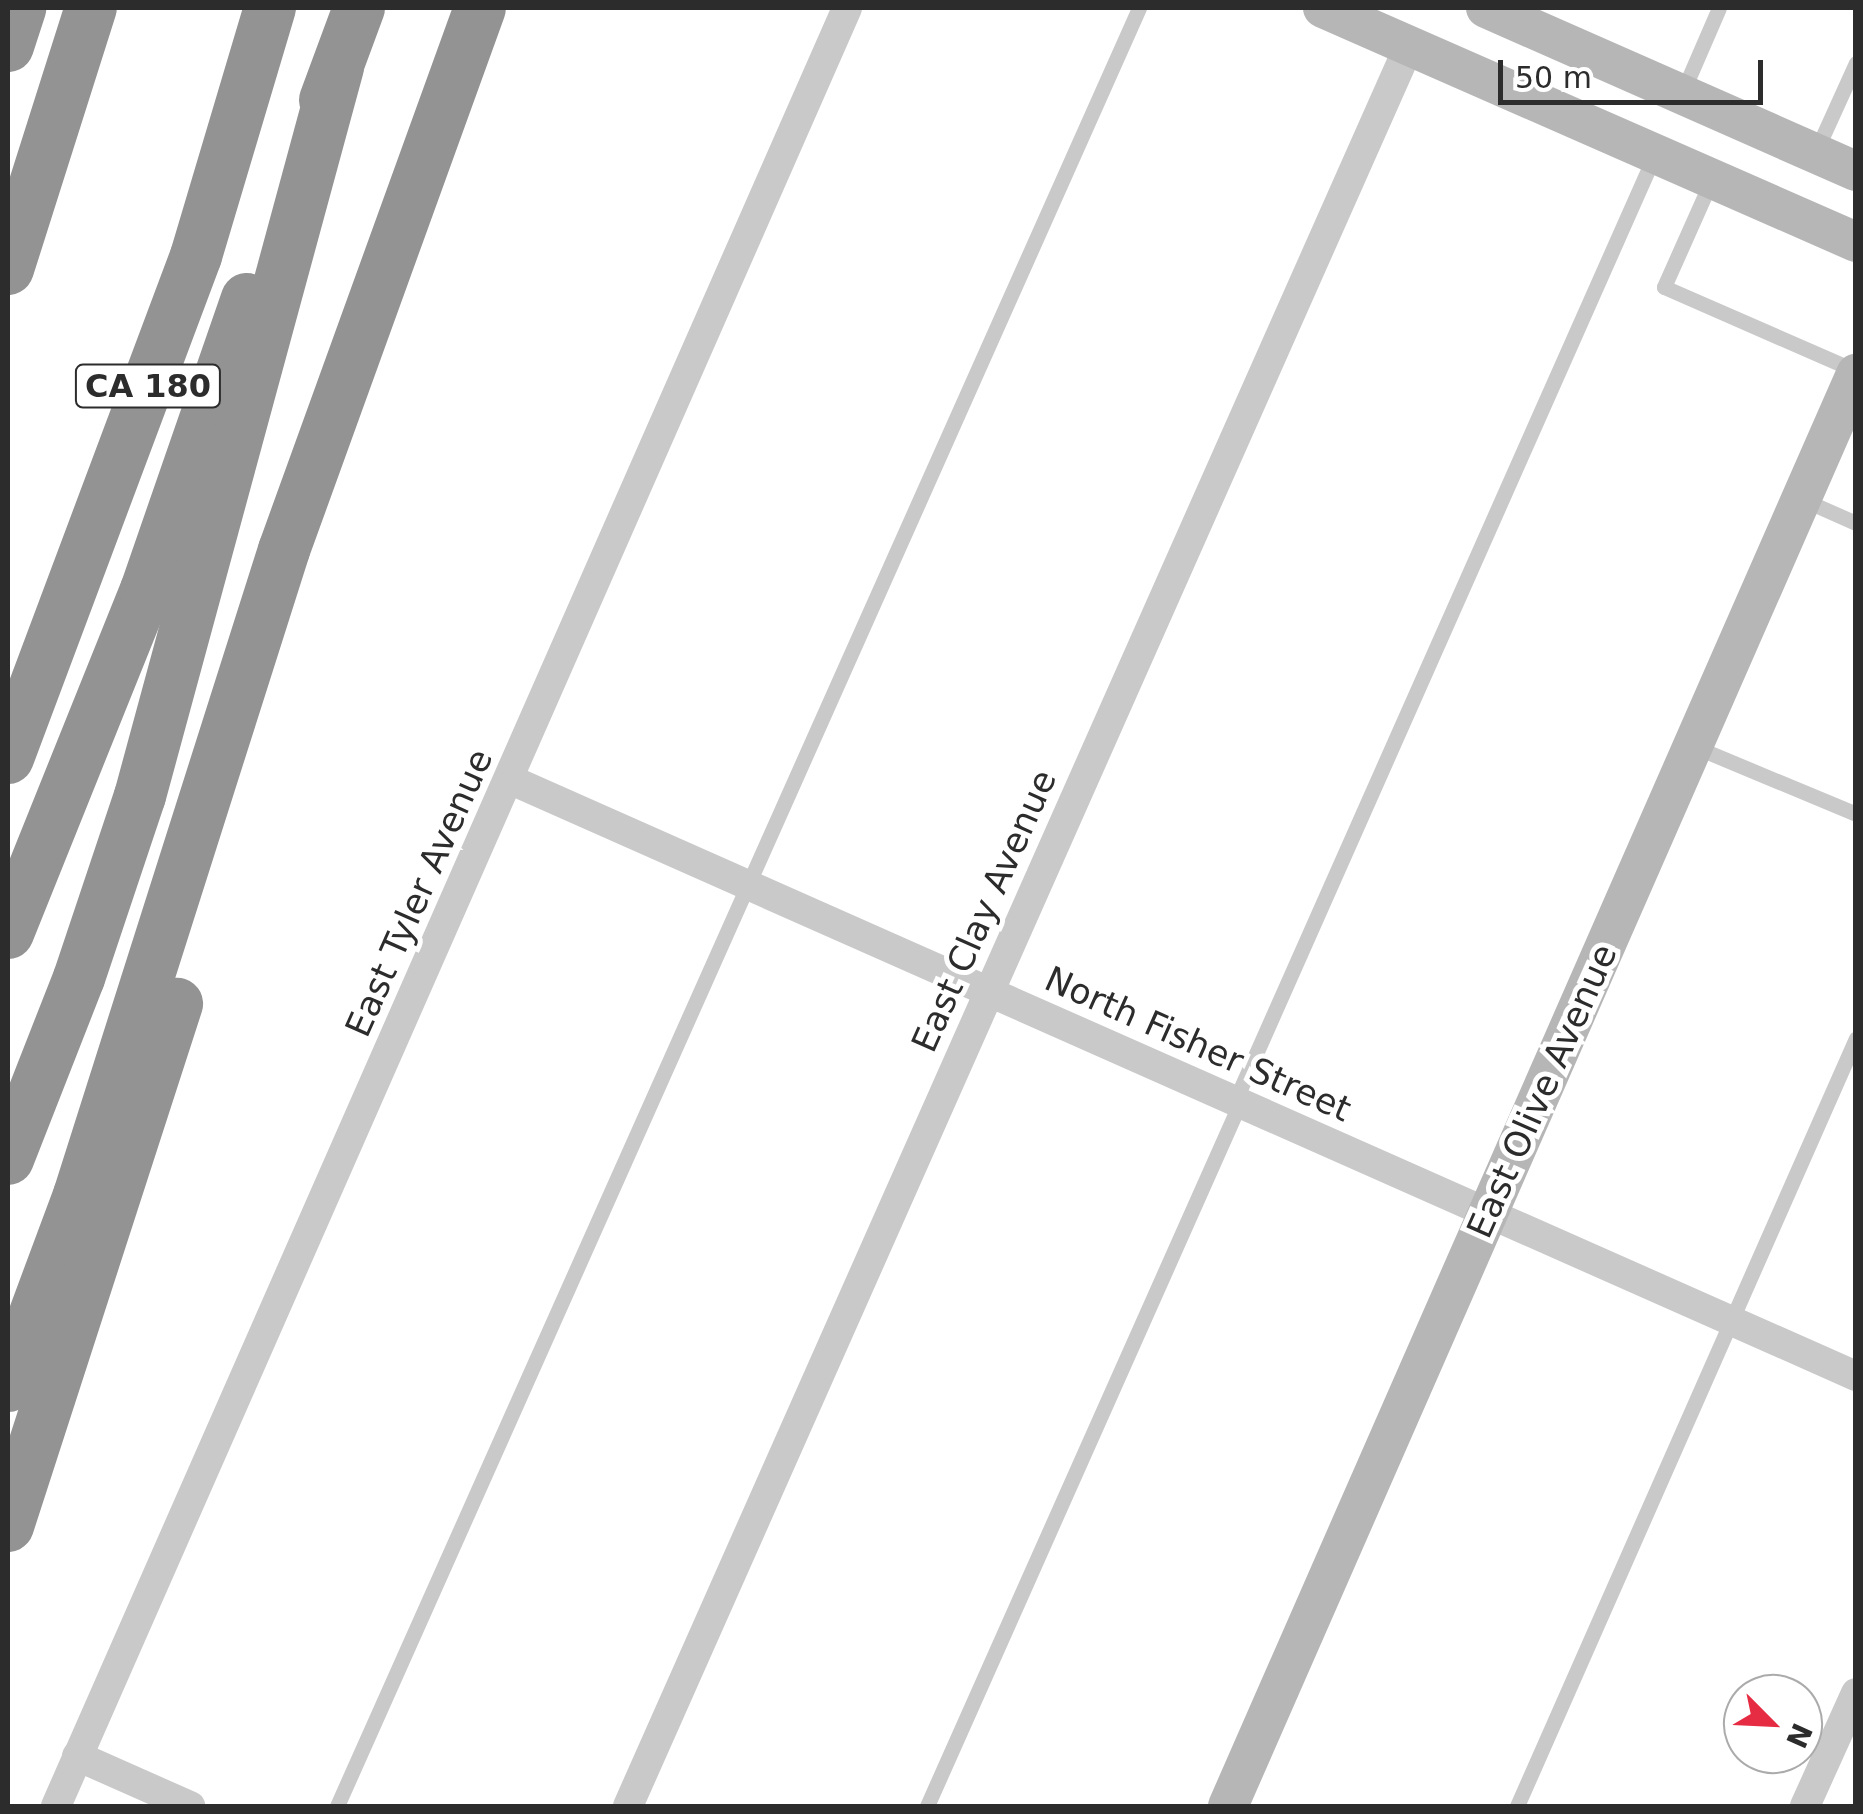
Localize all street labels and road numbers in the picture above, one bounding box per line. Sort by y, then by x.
road number: CA 180 [73,359,223,413]
street label: East Tyler Avenue [337,743,501,1043]
street label: East Clay Avenue [903,764,1065,1058]
street label: East Olive Avenue [1458,938,1626,1244]
street label: North Fisher Street [1039,958,1357,1130]

